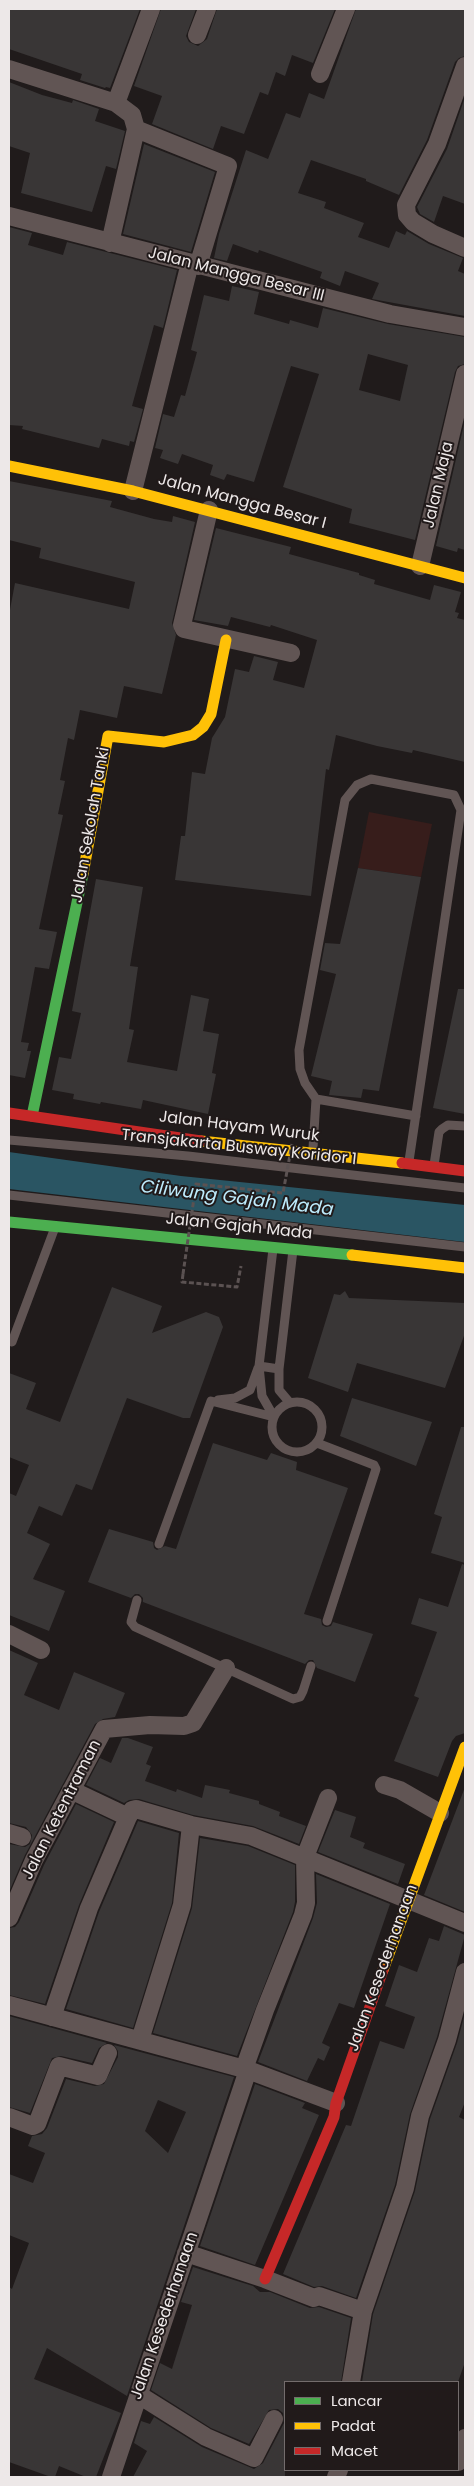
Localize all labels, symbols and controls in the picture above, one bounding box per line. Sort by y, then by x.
street label: Jalan Mangga Besar III [146,244,326,306]
street label: Jalan Maja [420,440,458,530]
street label: Jalan Mangga Besar I [156,470,328,534]
street label: Jalan Sekolah Tanki [68,746,114,904]
street label: Jalan Hayam Wuruk [158,1108,320,1146]
street label: Transjakarta Busway Koridor 1 [120,1126,358,1170]
water label: Ciliwung Gajah Mada [139,1176,335,1222]
street label: Jalan Gajah Mada [165,1210,313,1244]
street label: Jalan Ketentraman [18,1737,106,1883]
street label: Jalan Kesederhanaan [344,1882,422,2054]
street label: Jalan Kesederhanaan [127,2230,203,2402]
legend [284,2381,459,2471]
text: Lancar [331,2390,382,2411]
text: Padat [331,2415,376,2436]
text: Macet [331,2440,378,2461]

